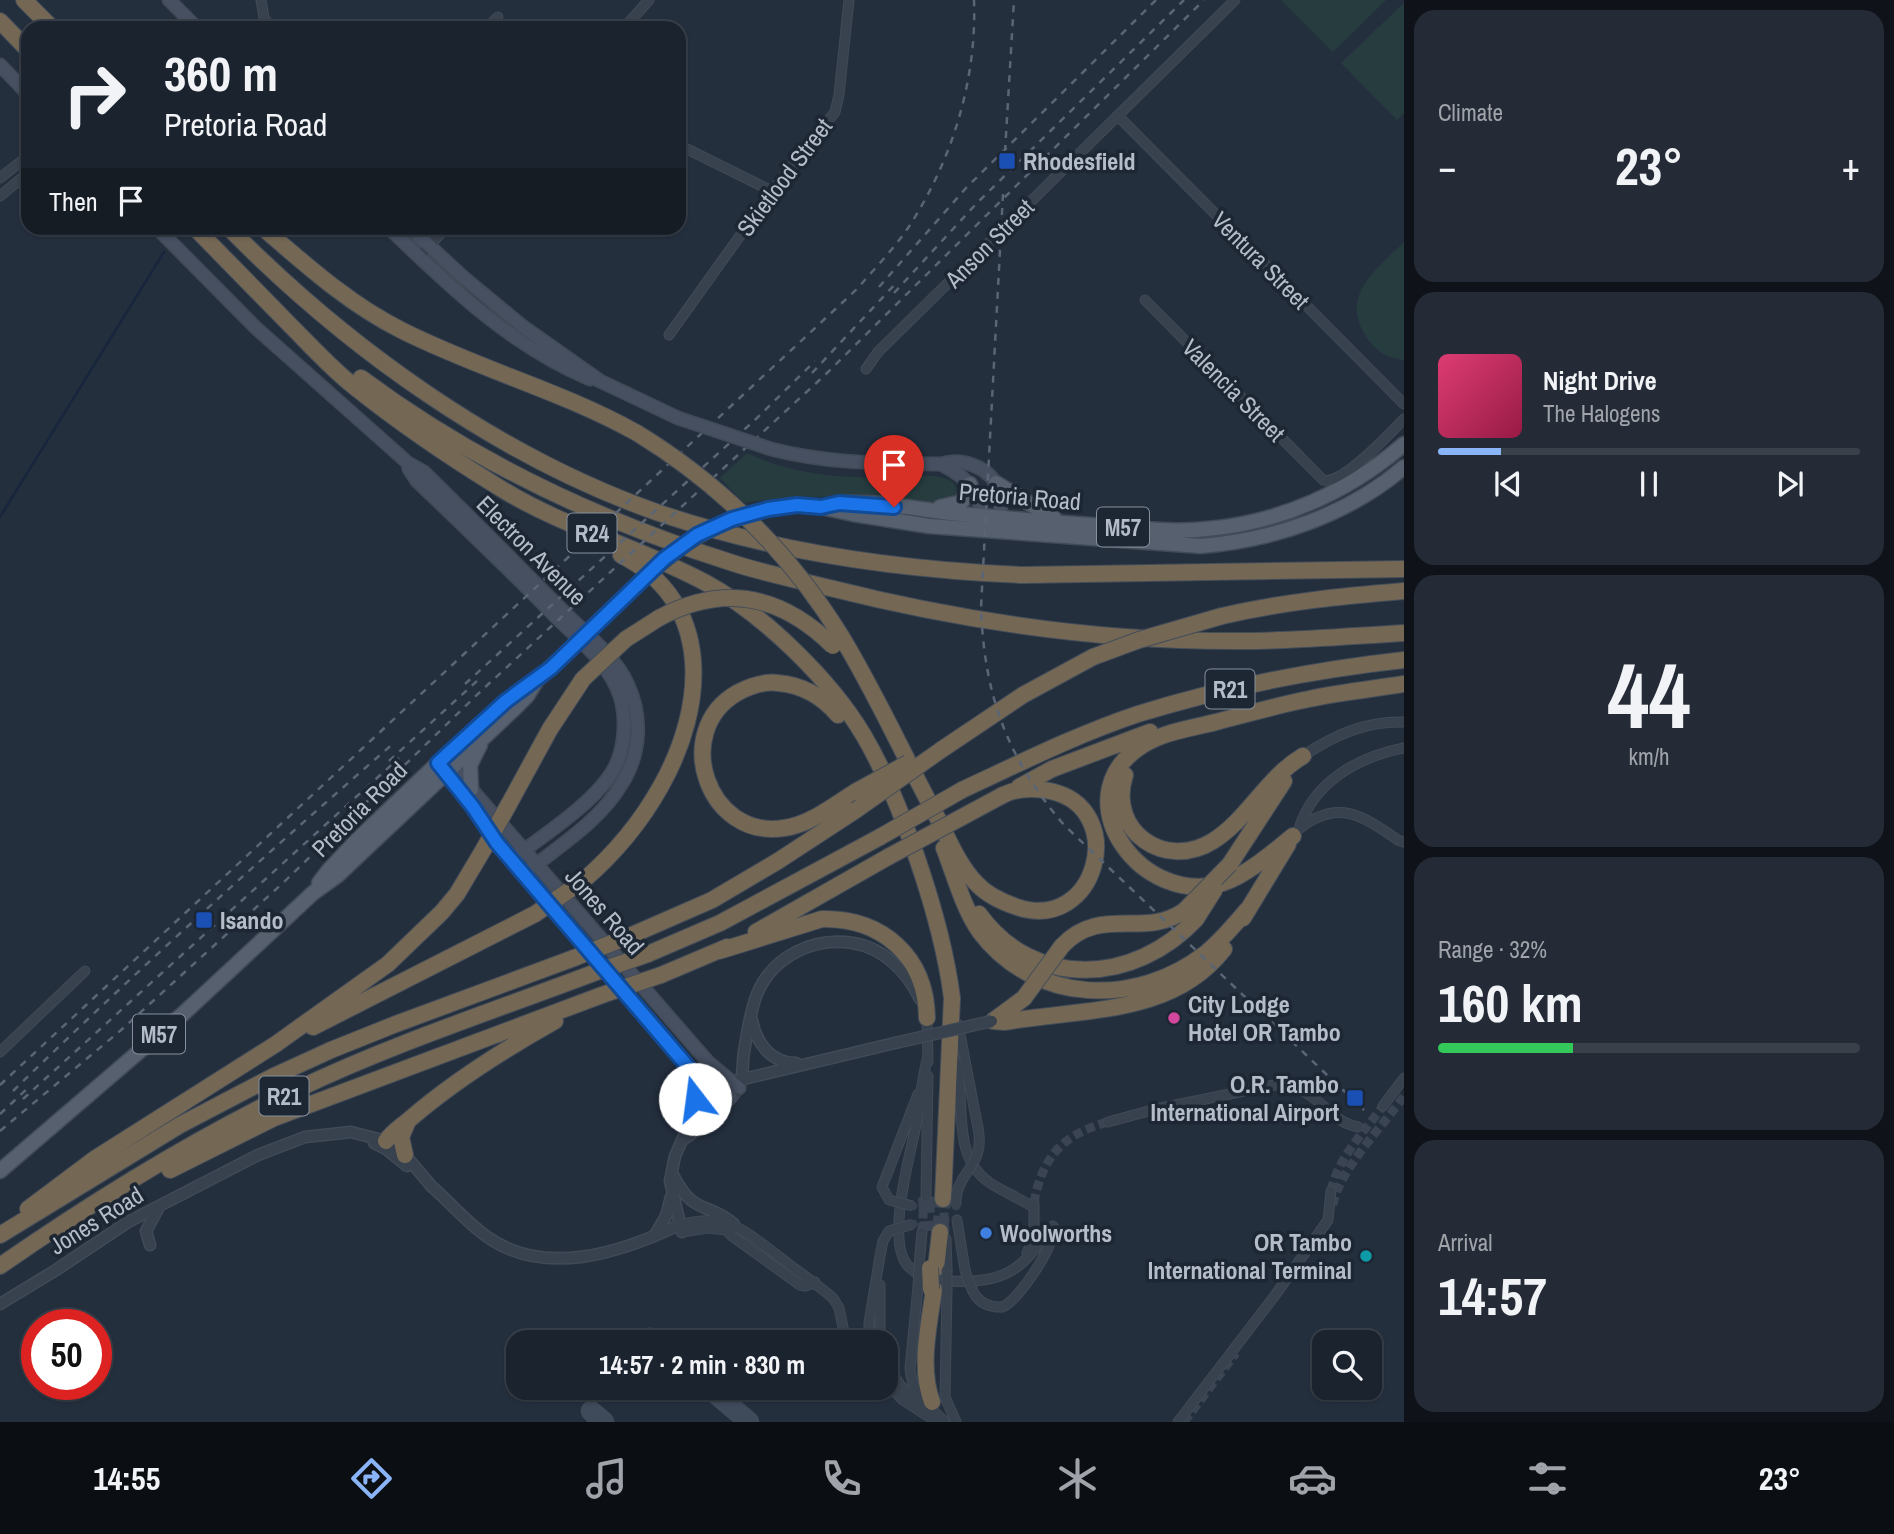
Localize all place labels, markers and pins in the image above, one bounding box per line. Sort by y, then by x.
place label: Rhodesfield [1023,145,1136,177]
marker: Rhodesfield [997,151,1017,171]
pin [864,435,924,507]
place label: Isando [220,904,283,936]
marker: Isando [194,910,214,930]
place label: City Lodge Hotel OR Tambo [1188,988,1341,1048]
marker: City Lodge Hotel OR Tambo [1166,1010,1182,1026]
place label: O.R. Tambo International Airport [1151,1068,1339,1128]
marker: O.R. Tambo International Airport [1345,1088,1365,1108]
place label: Woolworths [1000,1217,1112,1249]
marker: Woolworths [978,1225,994,1241]
place label: OR Tambo International Terminal [1148,1226,1352,1286]
marker: OR Tambo International Terminal [1358,1248,1374,1264]

